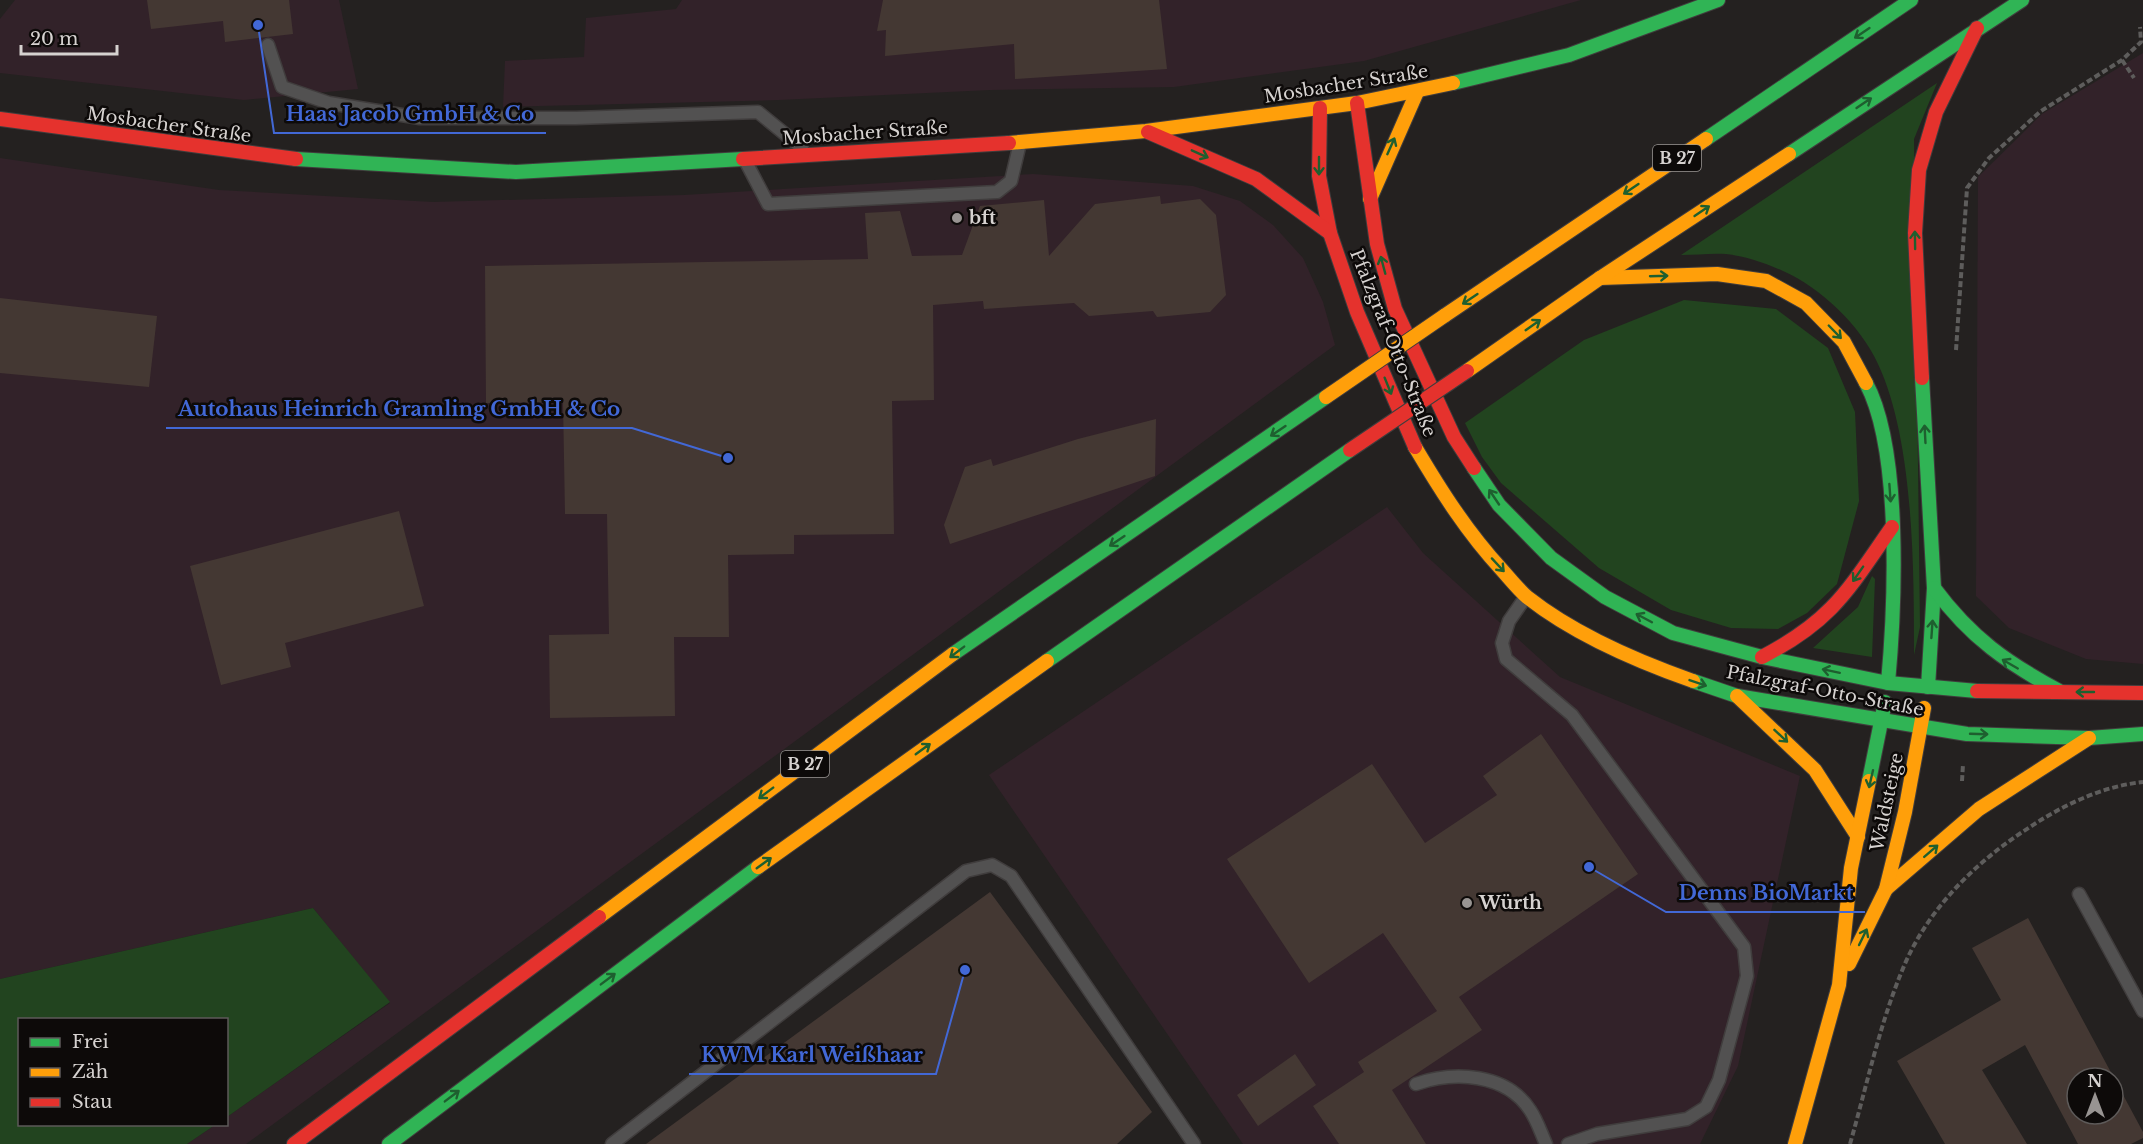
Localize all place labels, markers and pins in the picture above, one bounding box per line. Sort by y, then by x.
callout: Haas Jacob GmbH & Co [274,95,546,133]
place label: bft [968,207,996,229]
marker: bft [950,211,964,225]
callout: Autohaus Heinrich Gramling GmbH & Co [166,390,632,428]
callout: Denns BioMarkt [1666,874,1865,912]
place label: Würth [1478,892,1542,914]
marker: Würth [1460,896,1474,910]
callout: KWM Karl Weißhaar [689,1036,936,1074]

